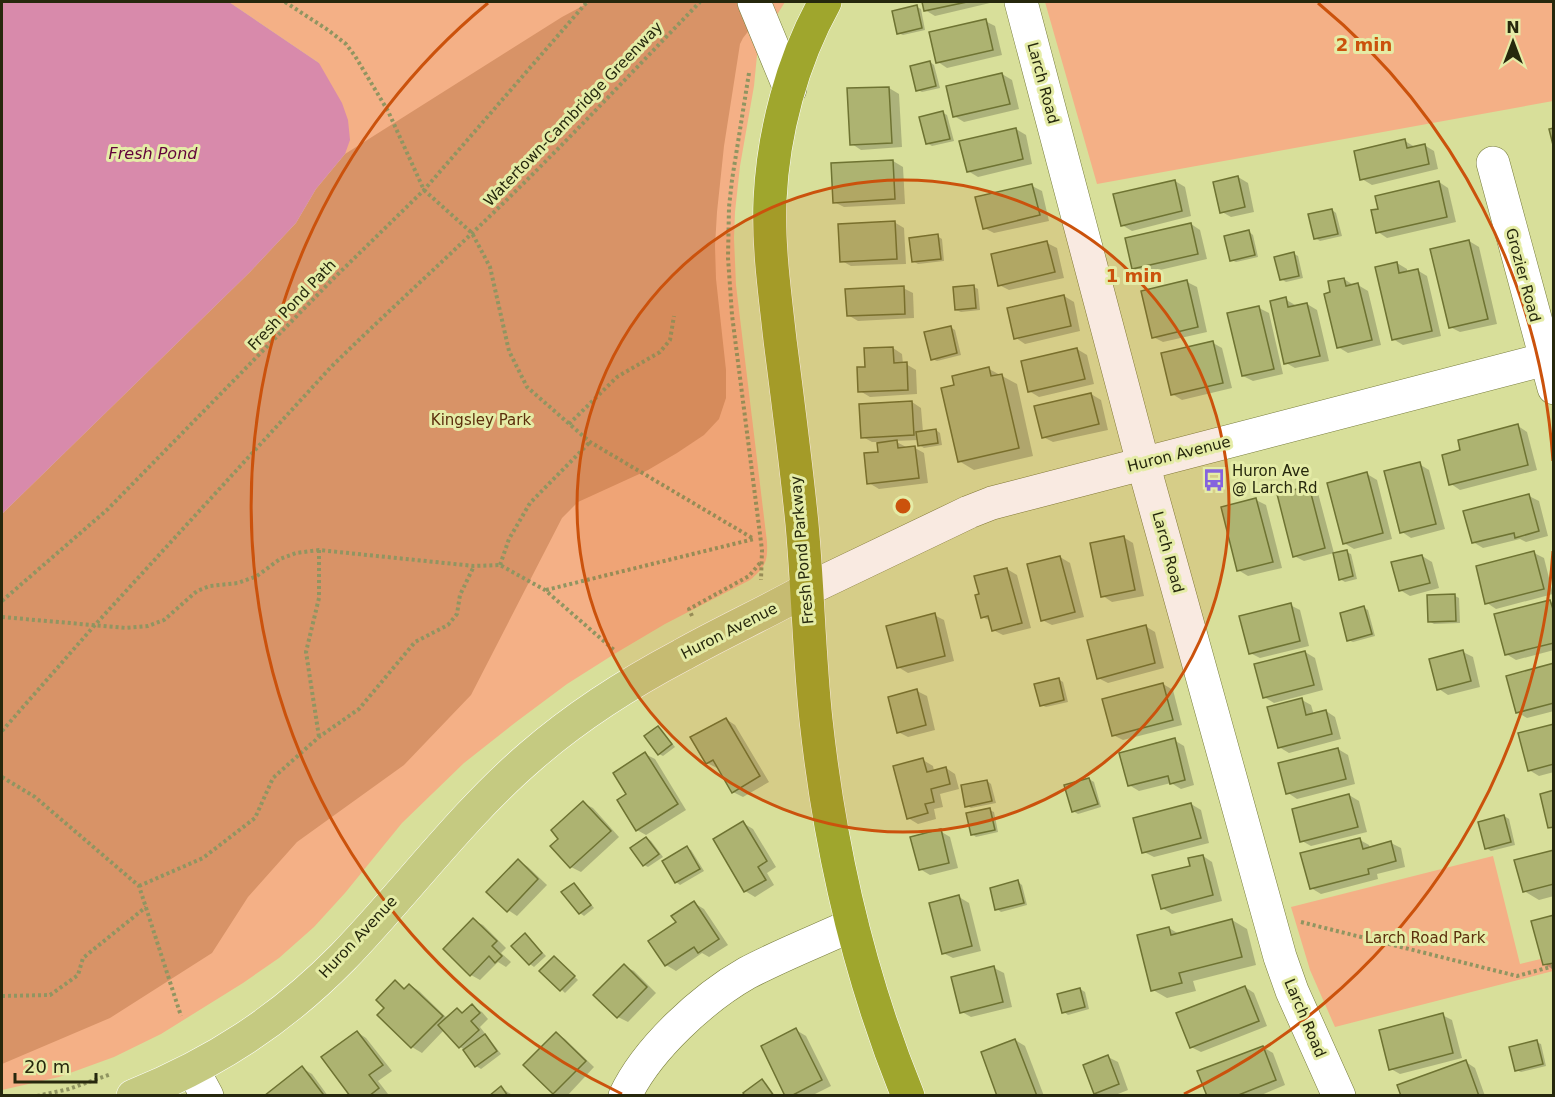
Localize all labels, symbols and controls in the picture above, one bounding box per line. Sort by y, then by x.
north arrow [1483,12,1543,72]
street label: Watertown-Cambridge Greenway [480,18,666,210]
text: N [1506,18,1520,37]
text: 2 min [1336,34,1392,55]
street label: Larch Road [1023,40,1063,126]
water label: Fresh Pond [109,144,198,163]
street label: Grozier Road [1502,226,1544,324]
street label: Fresh Pond Path [244,256,340,354]
text: 1 min [1106,265,1162,286]
park label: Kingsley Park [431,411,531,429]
street label: Huron Avenue [1125,432,1233,476]
place label: Huron Ave @ Larch Rd [1232,462,1318,497]
bus stop icon: Huron Ave @ Larch Rd [1201,467,1227,493]
street label: Fresh Pond Parkway [787,475,817,625]
centre of rings [893,496,913,516]
street label: Larch Road [1148,509,1188,595]
street label: Huron Avenue [678,599,780,663]
street label: Huron Avenue [315,892,401,982]
park label: Larch Road Park [1365,929,1486,947]
street label: Larch Road [1280,976,1330,1060]
scale bar [15,1046,96,1084]
text: 20 m [24,1056,70,1077]

